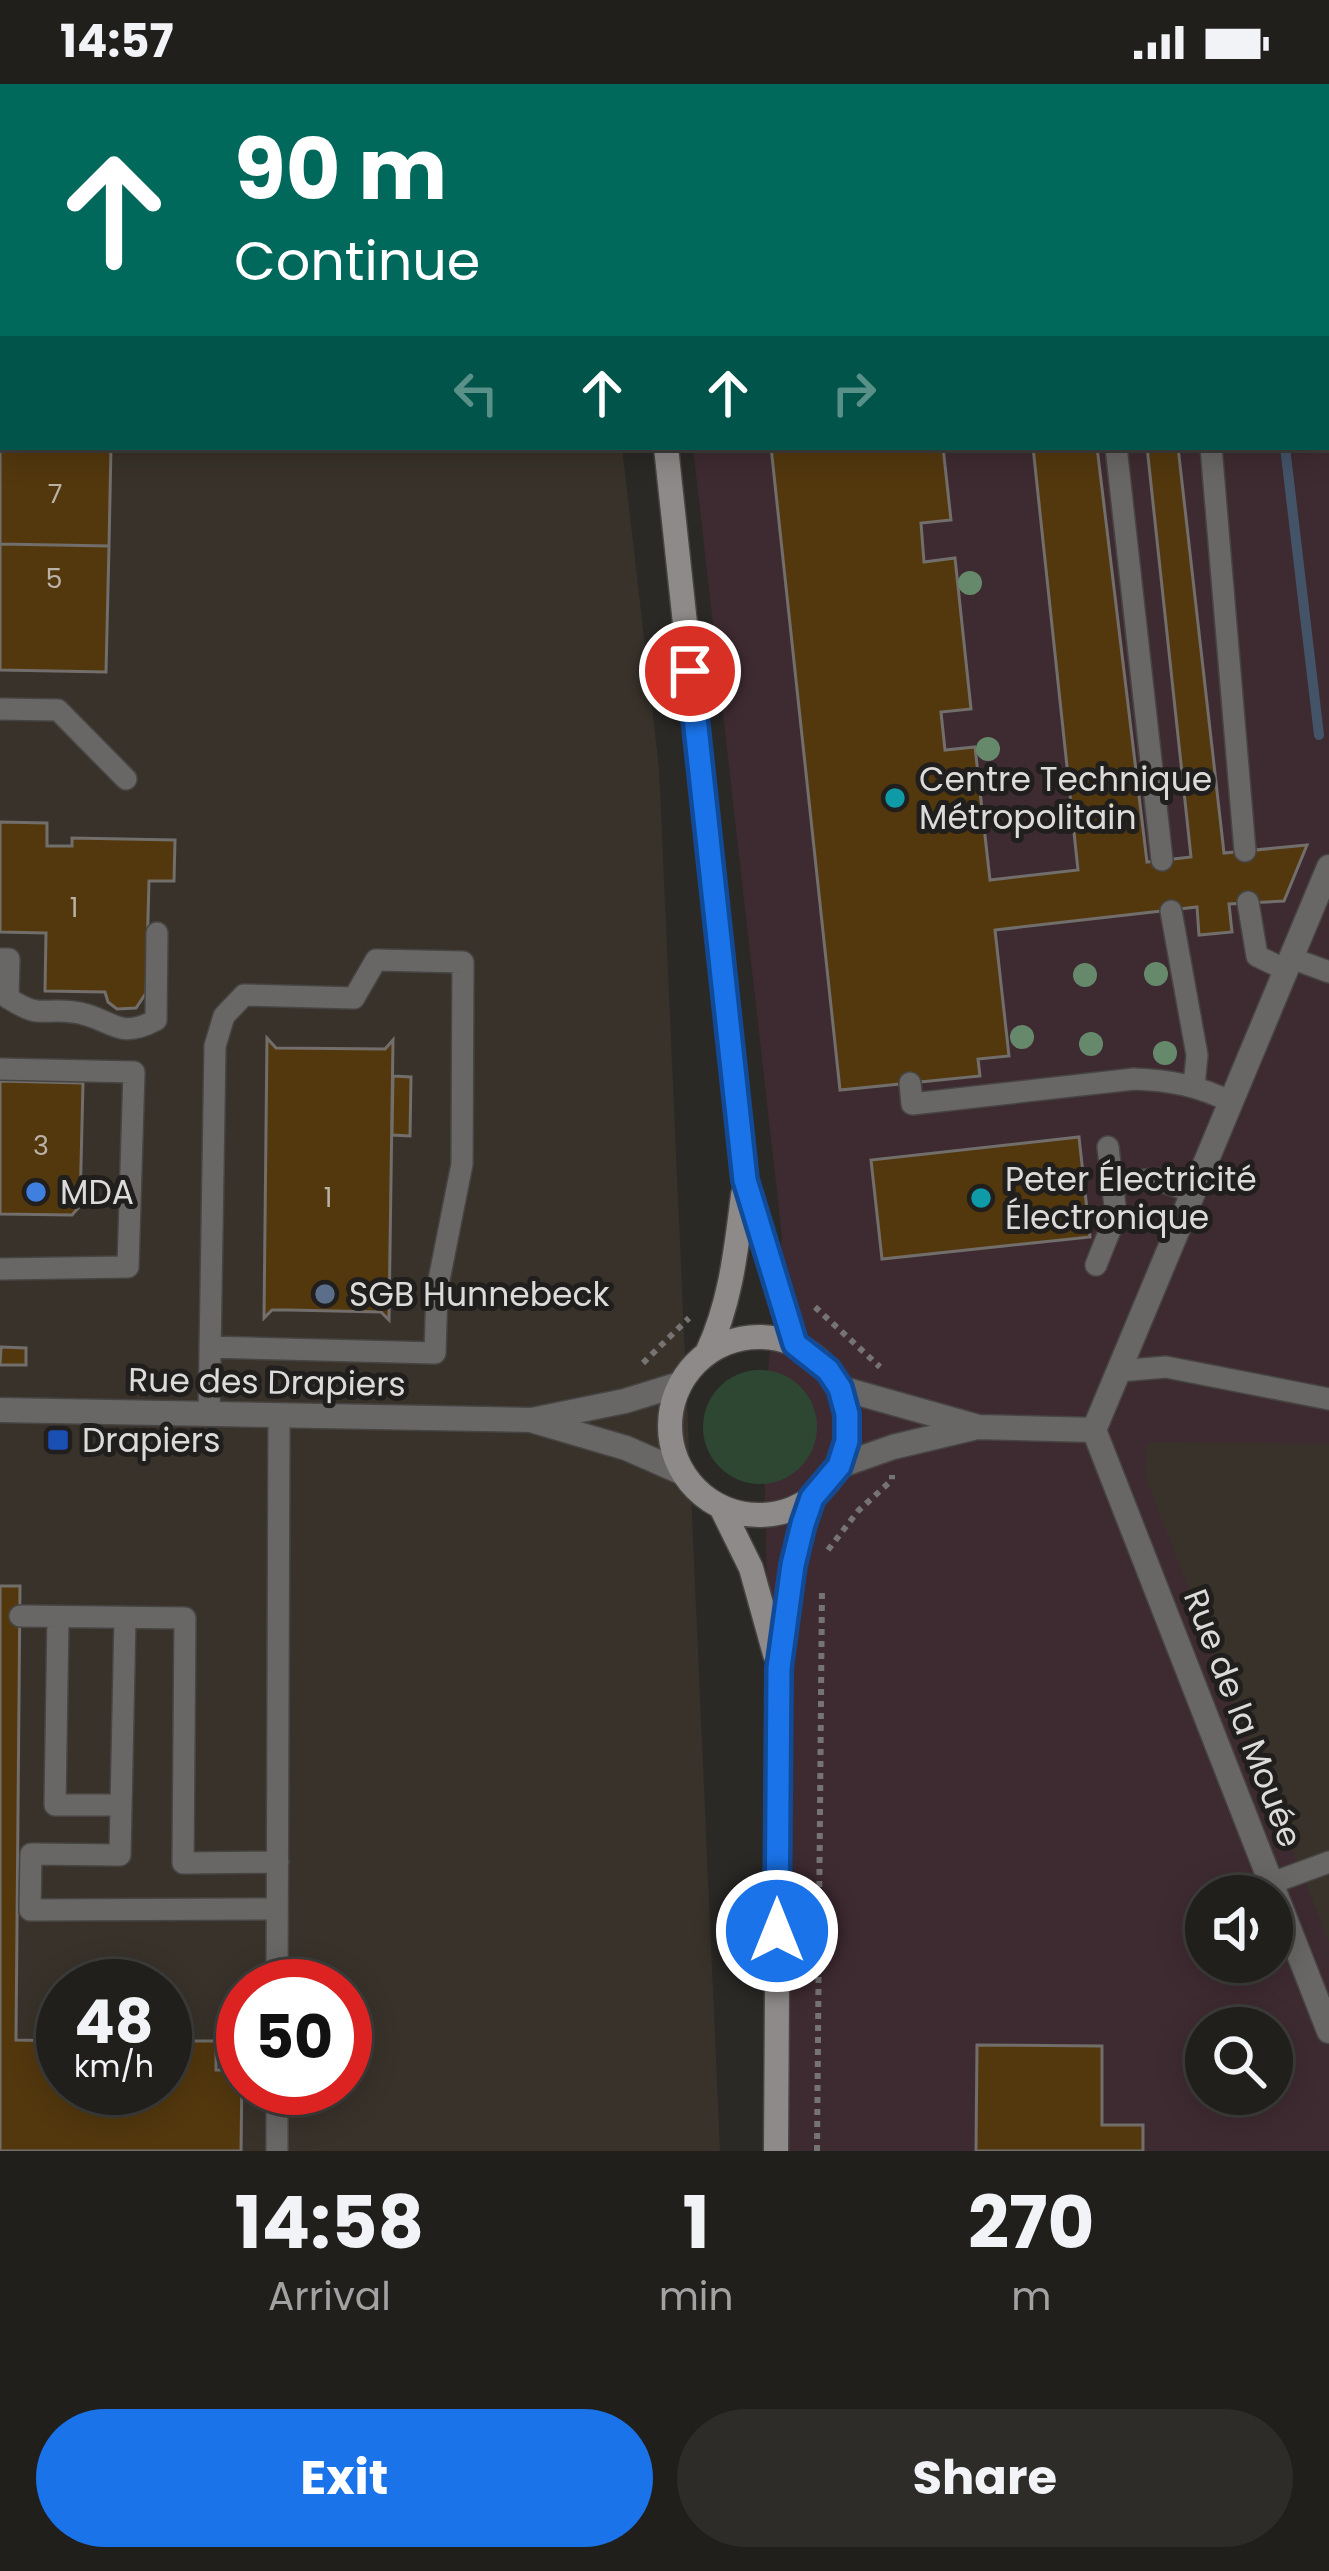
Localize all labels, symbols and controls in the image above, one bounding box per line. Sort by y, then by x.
text: 14:57 [60,10,174,73]
text: 90 m [234,111,447,228]
icon: ahead [36,132,192,288]
text: Continue [234,223,480,299]
icon: left [443,360,509,426]
icon: ahead [569,360,635,426]
icon: ahead [695,360,761,426]
icon: right [821,360,887,426]
house number: 7 [48,475,62,512]
house number: 5 [46,560,62,597]
pin [639,620,741,722]
icon: arrive [657,638,723,704]
place label: Centre Technique Métropolitain [919,756,1212,841]
marker: Centre Technique Métropolitain [882,785,908,811]
house number: 1 [70,889,78,926]
house number: 3 [33,1127,49,1164]
place label: Peter Électricité Électronique [1005,1156,1257,1241]
place label: MDA [60,1169,134,1216]
marker: MDA [23,1179,49,1205]
house number: 1 [324,1179,332,1216]
marker: Peter Électricité Électronique [968,1185,994,1211]
place label: SGB Hunnebeck [349,1271,610,1318]
marker: SGB Hunnebeck [312,1281,338,1307]
street label: Rue des Drapiers [128,1356,406,1408]
place label: Drapiers [82,1417,220,1464]
marker: Drapiers [45,1427,71,1453]
street label: Rue de la Mouée [1172,1582,1314,1854]
position arrow [714,1868,840,1994]
map controls [1185,1875,1293,2115]
button: sound [1185,1875,1293,1983]
speed limit sign: 50 [216,1959,372,2115]
text: 48 [74,1980,154,2064]
button: search [1185,2007,1293,2115]
text: km/h [74,2045,154,2088]
text: 14:58 [234,2172,424,2273]
text: 1 [683,2172,710,2273]
text: 270 [968,2172,1095,2273]
text: Arrival [268,2269,391,2324]
text: min [659,2269,733,2324]
text: m [1011,2269,1051,2324]
button: Exit [36,2409,653,2547]
button: Share [677,2409,1293,2547]

